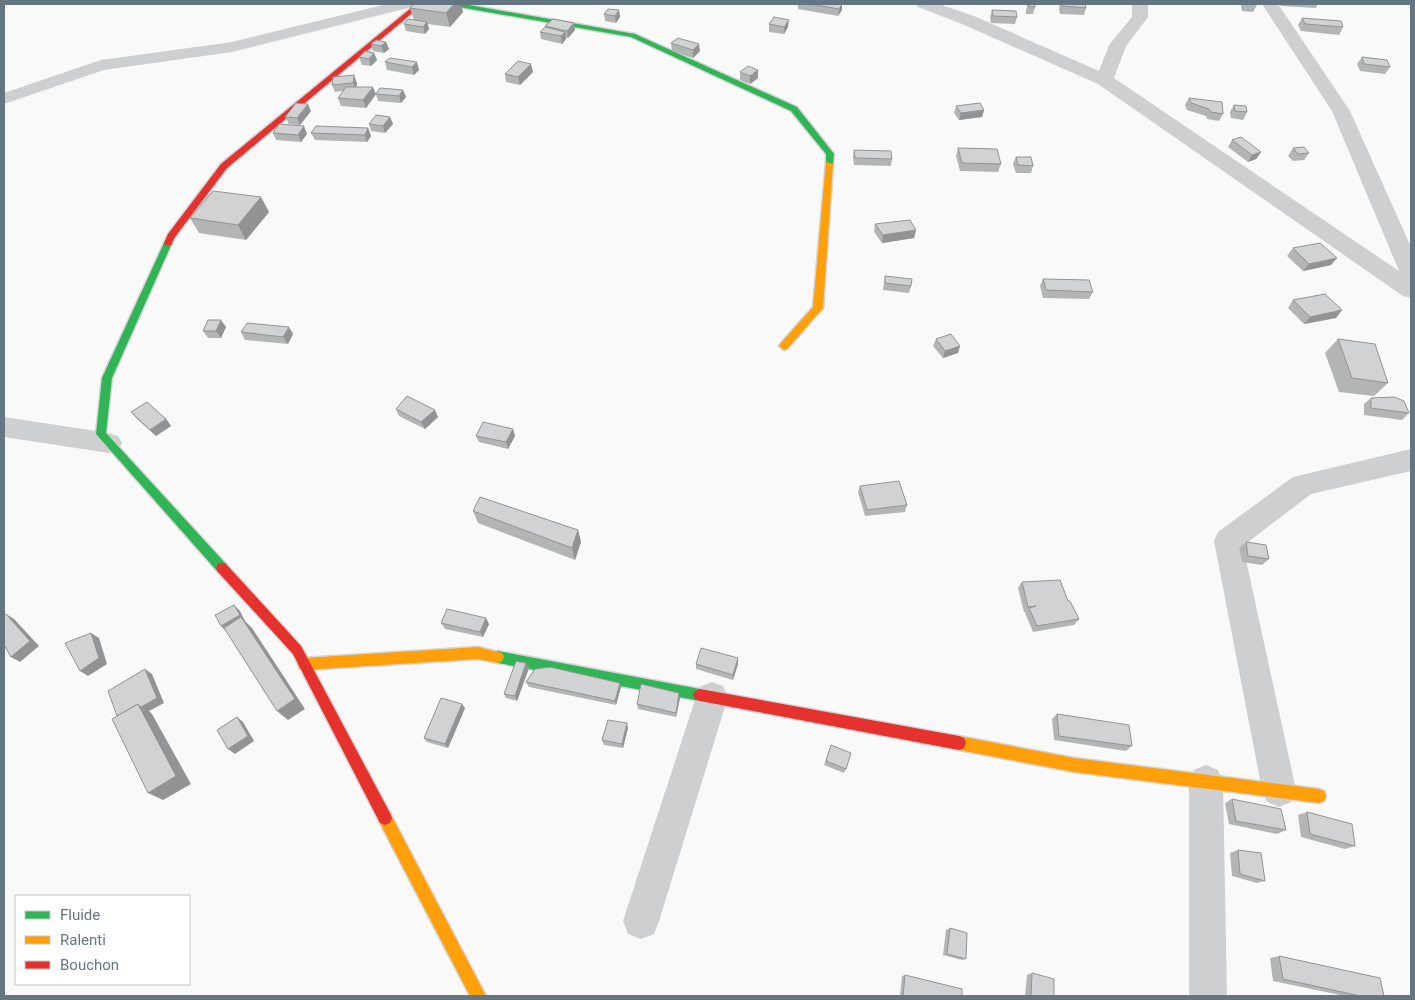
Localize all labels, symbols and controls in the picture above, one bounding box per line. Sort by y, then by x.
legend [15,895,190,985]
text: Fluide [60,906,100,924]
text: Ralenti [60,931,106,949]
text: Bouchon [60,956,119,974]

